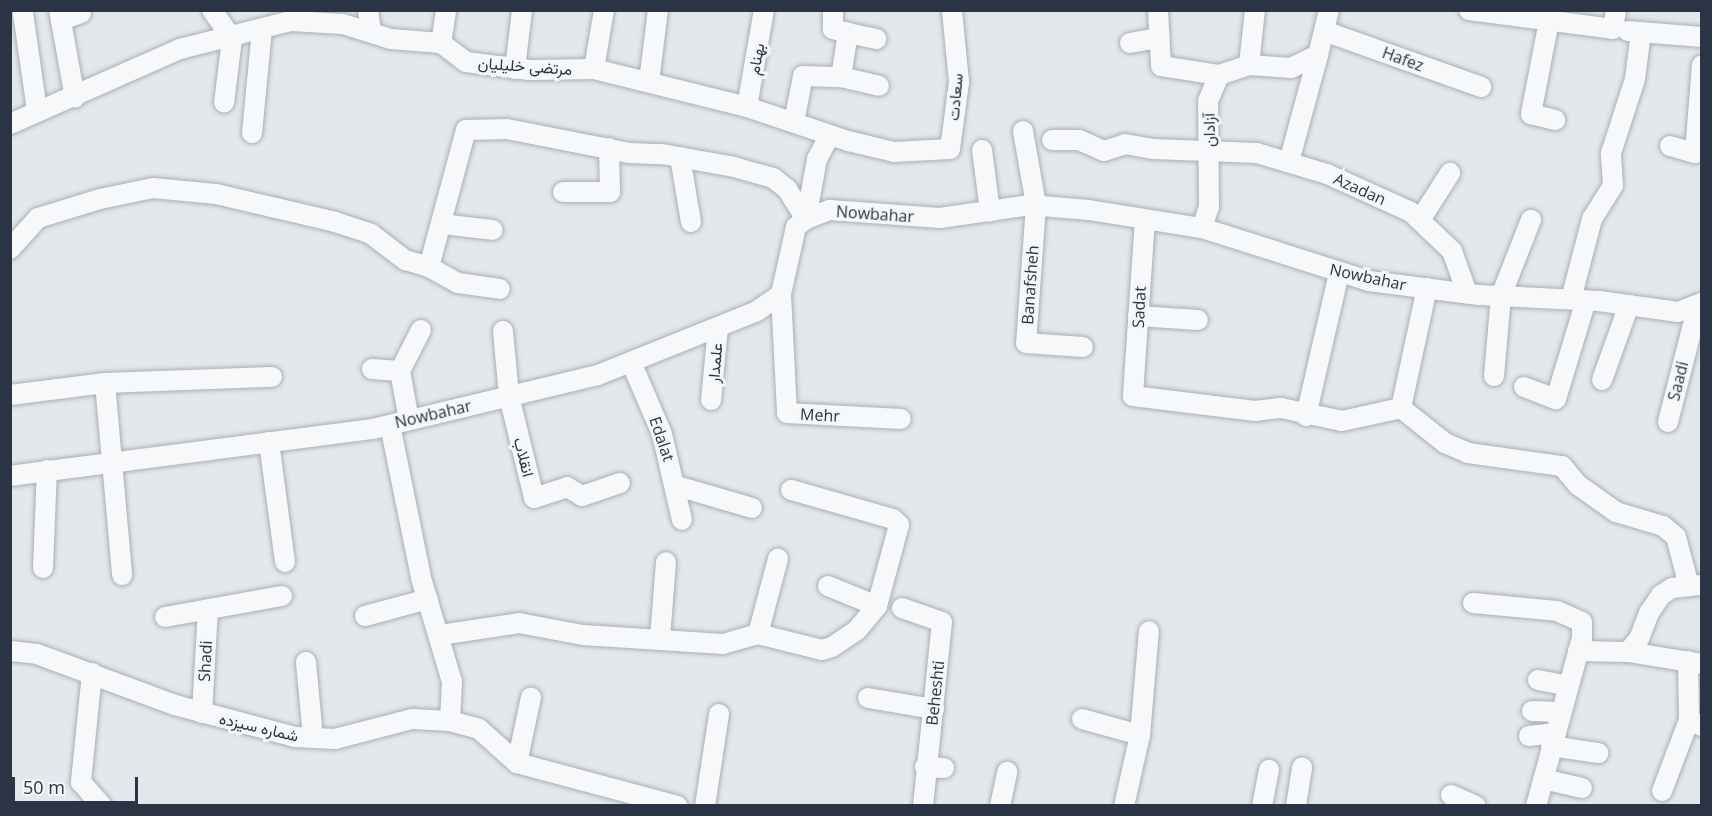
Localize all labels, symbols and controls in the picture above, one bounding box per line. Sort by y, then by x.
street label: بهنام [744,42,768,76]
street label: Hafez [1380,43,1426,75]
street label: مرتضی خلیلیان [477,53,573,79]
street label: سعادت [943,72,967,122]
street label: آزادان [1199,113,1219,147]
street label: Azadan [1331,169,1389,209]
street label: Nowbahar [835,202,915,226]
street label: Banafsheh [1018,245,1042,325]
street label: Nowbahar [1328,260,1408,294]
street label: Sadat [1128,286,1150,328]
street label: علمدار [704,342,726,384]
street label: Saadi [1664,359,1692,403]
street label: Nowbahar [393,396,473,432]
street label: Mehr [800,404,840,426]
street label: Edalat [645,414,679,464]
street label: انقلاب [510,435,538,479]
street label: Shadi [194,640,216,682]
street label: Beheshti [922,660,948,726]
street label: شماره سیزده [217,709,301,745]
scale bar [15,765,141,803]
text: 50 m [23,775,65,799]

